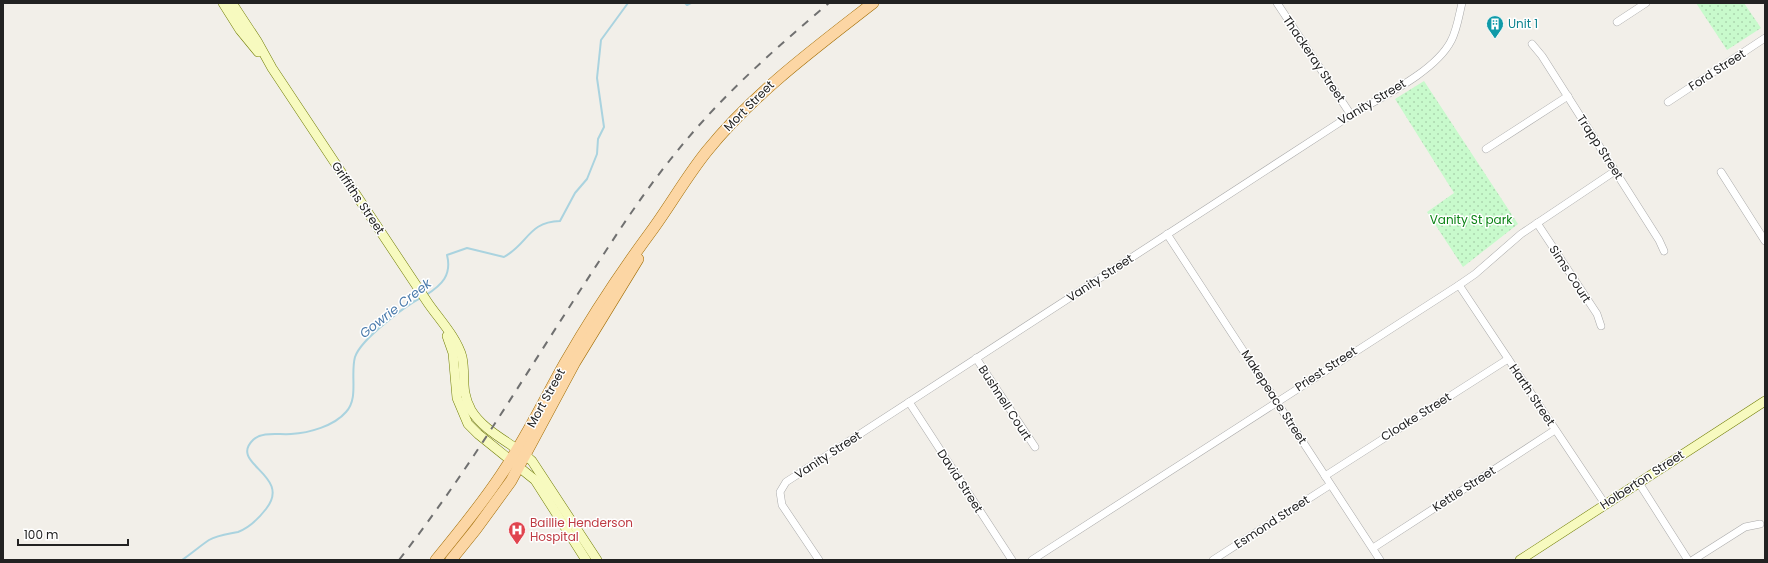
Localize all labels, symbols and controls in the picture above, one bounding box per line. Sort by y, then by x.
street label: Thackeray Street [1279,12,1350,105]
building icon: Unit 1 [1485,14,1505,39]
place label: Unit 1 [1508,15,1538,32]
street label: Ford Street [1685,45,1748,94]
street label: Vanity Street [1335,75,1409,129]
street label: Mort Street [720,77,778,135]
street label: Trapp Street [1573,111,1628,182]
street label: Griffiths Street [328,158,389,237]
park label: Vanity St park [1430,211,1513,228]
street label: Sims Court [1546,242,1595,306]
street label: Vanity Street [1063,250,1136,305]
water label: Gowrie Creek [355,273,436,343]
street label: Priest Street [1291,342,1360,395]
street label: Makepeace Street [1238,346,1311,447]
street label: Harth Street [1505,360,1559,429]
street label: Bushnell Court [975,362,1036,444]
street label: Mort Street [522,365,569,430]
street label: Cloake Street [1377,388,1454,445]
street label: Vanity Street [791,427,864,482]
street label: David Street [933,446,987,516]
street label: Holberton Street [1596,446,1687,513]
street label: Kettle Street [1429,462,1499,515]
street label: Esmond Street [1231,491,1313,552]
place label: Baillie Henderson Hospital [530,514,633,545]
hospital icon: Baillie Henderson Hospital [507,520,527,545]
scale bar [18,521,128,547]
text: 100 m [24,526,58,543]

